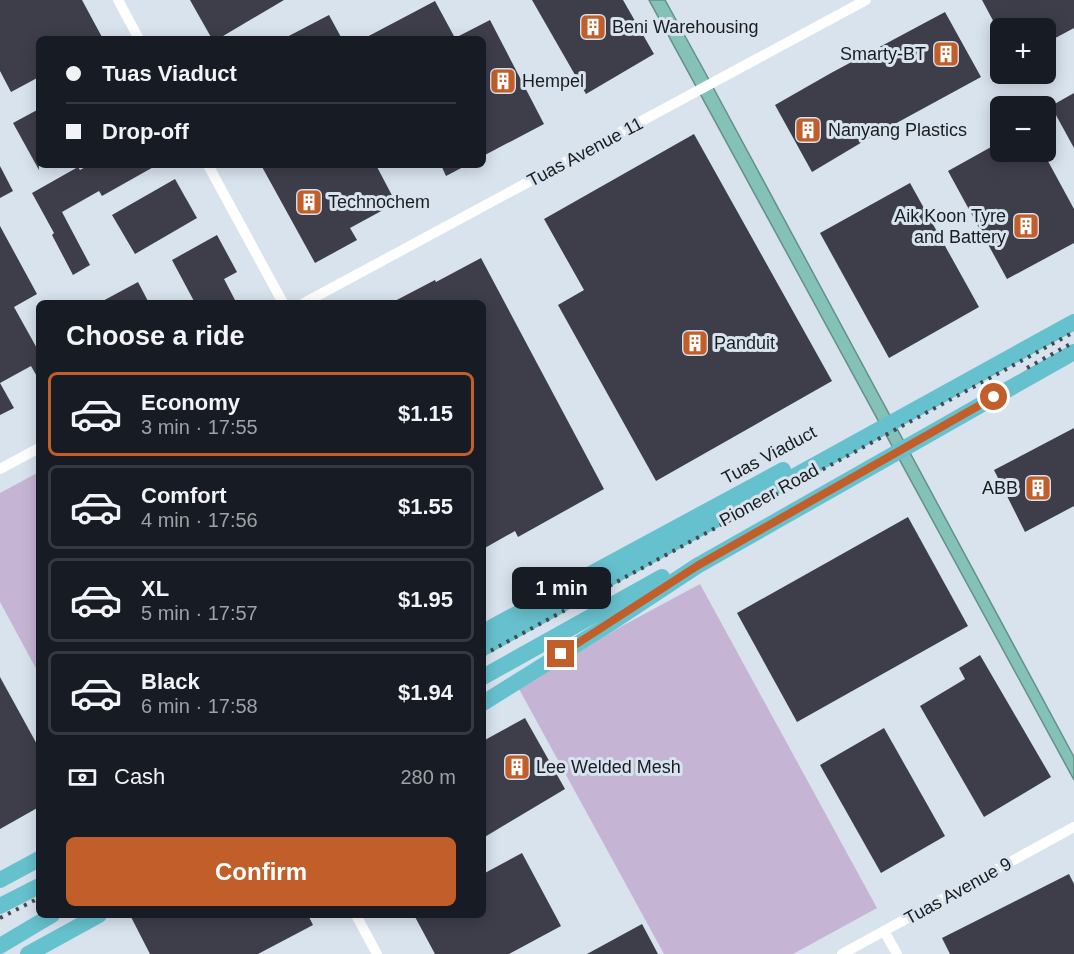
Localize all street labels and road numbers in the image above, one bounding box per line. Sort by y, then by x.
street label: Tuas Avenue 11 [524,113,646,191]
street label: Tuas Viaduct [718,422,820,488]
street label: Pioneer Road [716,460,822,530]
street label: Tuas Avenue 9 [901,853,1015,929]

